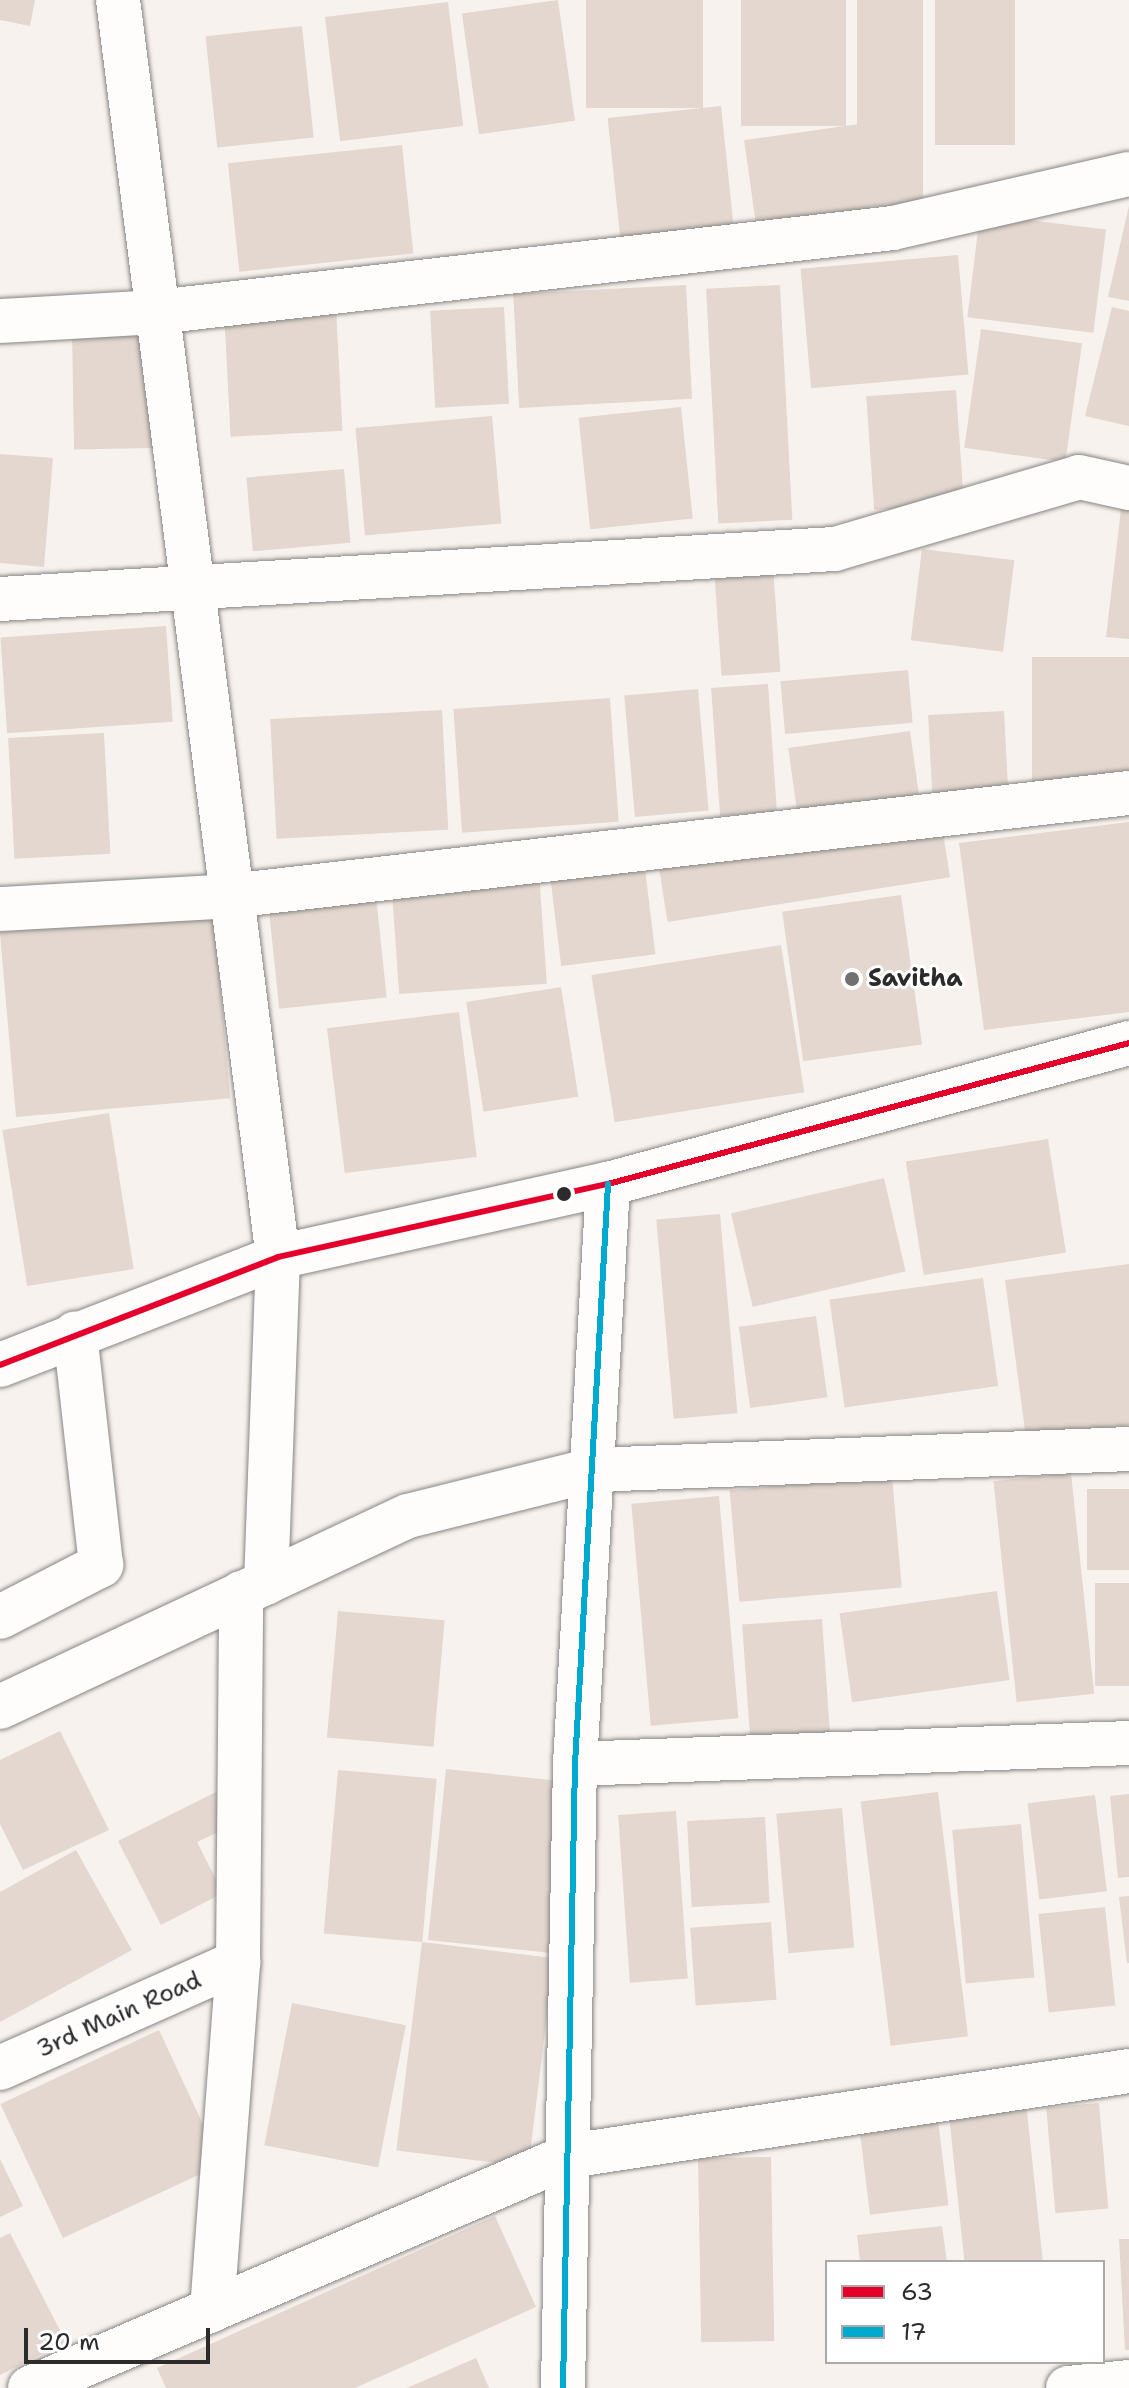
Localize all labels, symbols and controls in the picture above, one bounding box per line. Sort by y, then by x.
place label: Savitha [868,965,963,993]
marker: Savitha [843,970,861,988]
unlabelled marker [556,1186,572,1202]
street label: 3rd Main Road [32,1966,206,2064]
legend [825,2260,1105,2364]
text: 63 [901,2276,933,2308]
scale bar [28,2312,214,2362]
text: 17 [901,2316,927,2348]
text: 20 m [38,2326,100,2358]

